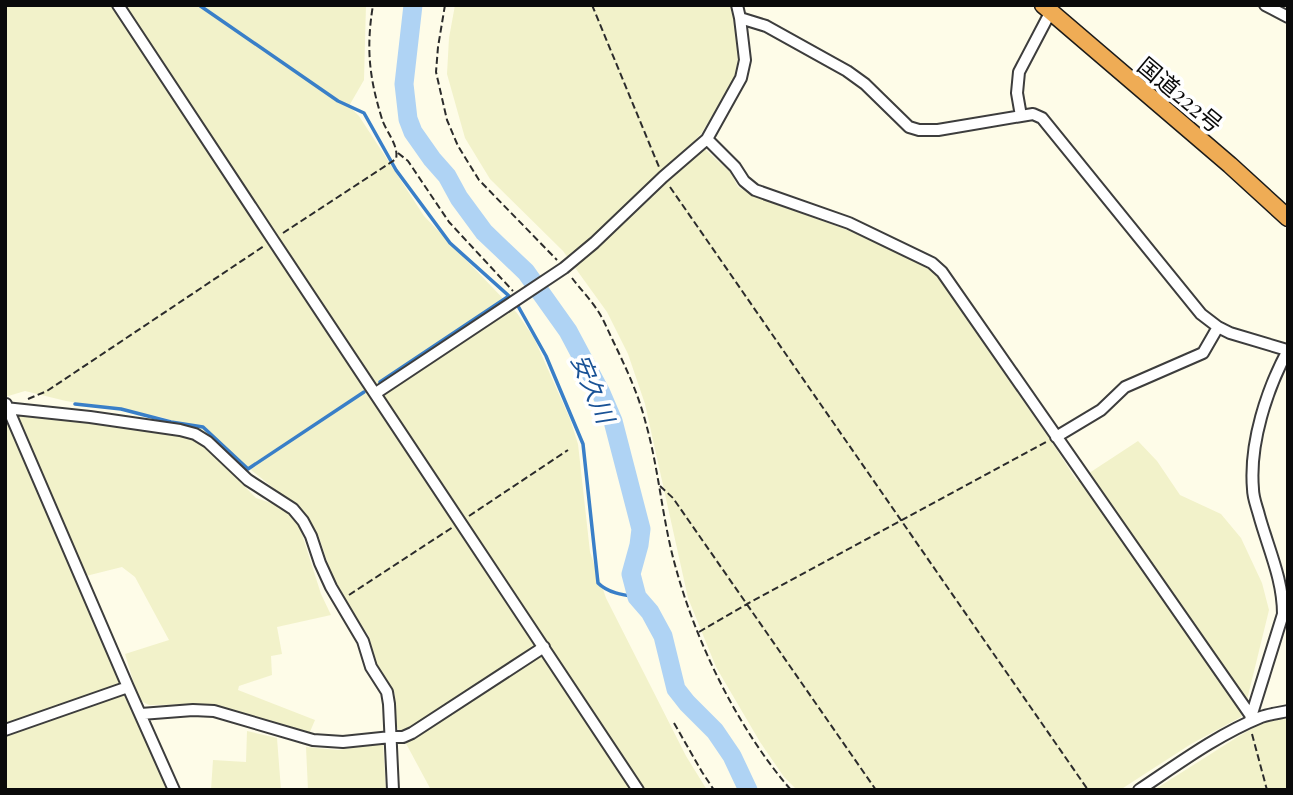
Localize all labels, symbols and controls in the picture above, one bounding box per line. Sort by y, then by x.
street label: 国道222号 [1132,49,1230,139]
water label: 安久川 [565,349,624,430]

